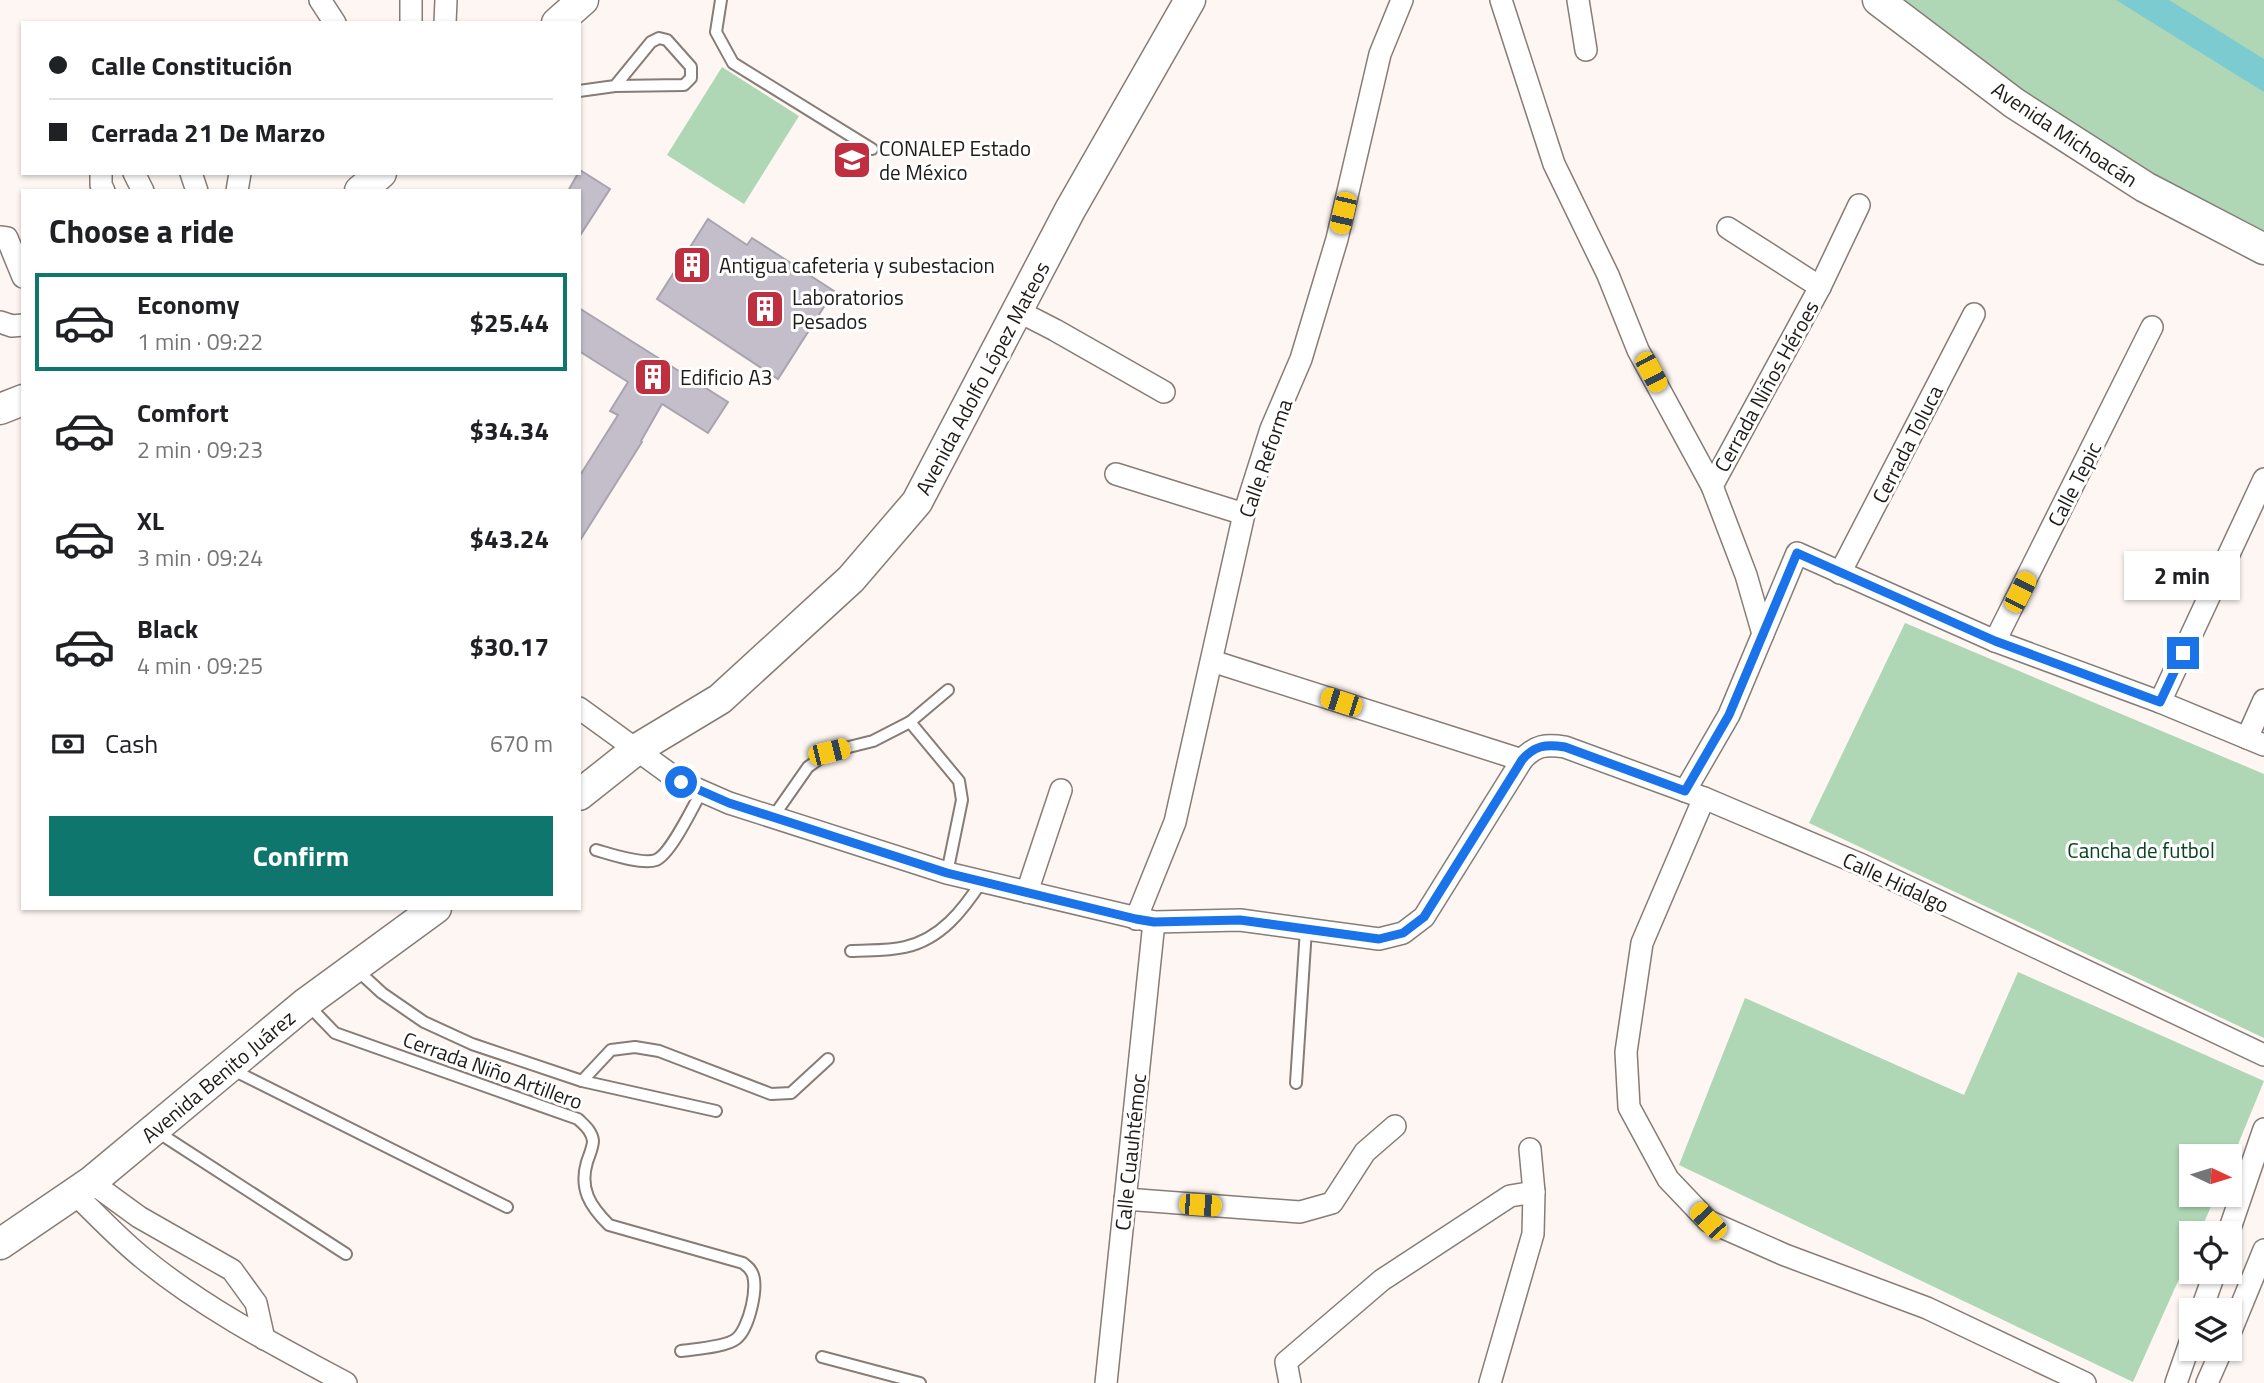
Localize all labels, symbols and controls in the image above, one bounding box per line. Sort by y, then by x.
text: Calle Constitución [91,46,292,85]
street label: Avenida Michoacán [1986,73,2144,195]
text: Cerrada 21 De Marzo [91,113,325,152]
place label: CONALEP Estado de México [879,132,1031,188]
school or university icon: CONALEP Estado de México [831,139,873,181]
car [1329,190,1358,236]
text: Choose a ride [49,207,234,255]
building icon: Antigua cafeteria y subestacion [671,244,713,286]
place label: Antigua cafeteria y subestacion [719,249,995,281]
street label: Avenida Adolfo López Mateos [907,255,1057,501]
place label: Laboratorios Pesados [792,281,904,337]
text: Economy [137,285,239,324]
building icon: Laboratorios Pesados [744,288,786,330]
icon: car [53,291,116,354]
street label: Cerrada Niños Héroes [1705,294,1827,478]
text: $25.44 [470,303,549,342]
text: 1 min · 09:22 [137,324,263,359]
car [1632,349,1671,395]
building icon: Edificio A3 [632,356,674,398]
place label: Edificio A3 [680,361,772,393]
street label: Cerrada Toluca [1863,379,1951,509]
text: Comfort [137,393,229,432]
street label: Calle Reforma [1230,394,1300,522]
icon: car [53,399,116,462]
text: $34.34 [470,411,549,450]
text: 2 min · 09:23 [137,432,263,467]
street label: Calle Tepic [2039,436,2109,532]
text: XL [137,501,164,540]
icon: car [53,507,116,570]
text: $43.24 [470,519,549,558]
text: 3 min · 09:24 [137,540,263,575]
callout: 2 min [2125,552,2241,600]
text: 2 min [2154,558,2210,593]
car [2002,569,2039,615]
text: Black [137,609,198,648]
icon: car [53,615,116,678]
text: $30.17 [470,627,549,666]
route end [2167,637,2199,669]
text: 4 min · 09:25 [137,648,263,683]
car [1318,686,1365,718]
text: Cash [105,724,158,763]
icon: cash [49,725,87,763]
text: 670 m [490,726,553,761]
car [807,737,852,767]
route start [665,766,697,798]
button: Confirm [49,816,553,896]
park label: Cancha de futbol [2067,834,2215,866]
street label: Calle Hidalgo [1838,843,1954,921]
street label: Avenida Benito Juárez [134,1002,302,1150]
street label: Cerrada Niño Artillero [399,1023,587,1117]
street label: Calle Cuauhtémoc [1106,1072,1154,1232]
north arrow [2179,1144,2242,1208]
map controls [2179,1144,2242,1361]
car [1179,1193,1222,1217]
car [1686,1199,1731,1243]
button: locate [2179,1221,2242,1284]
button: layers [2179,1298,2242,1361]

